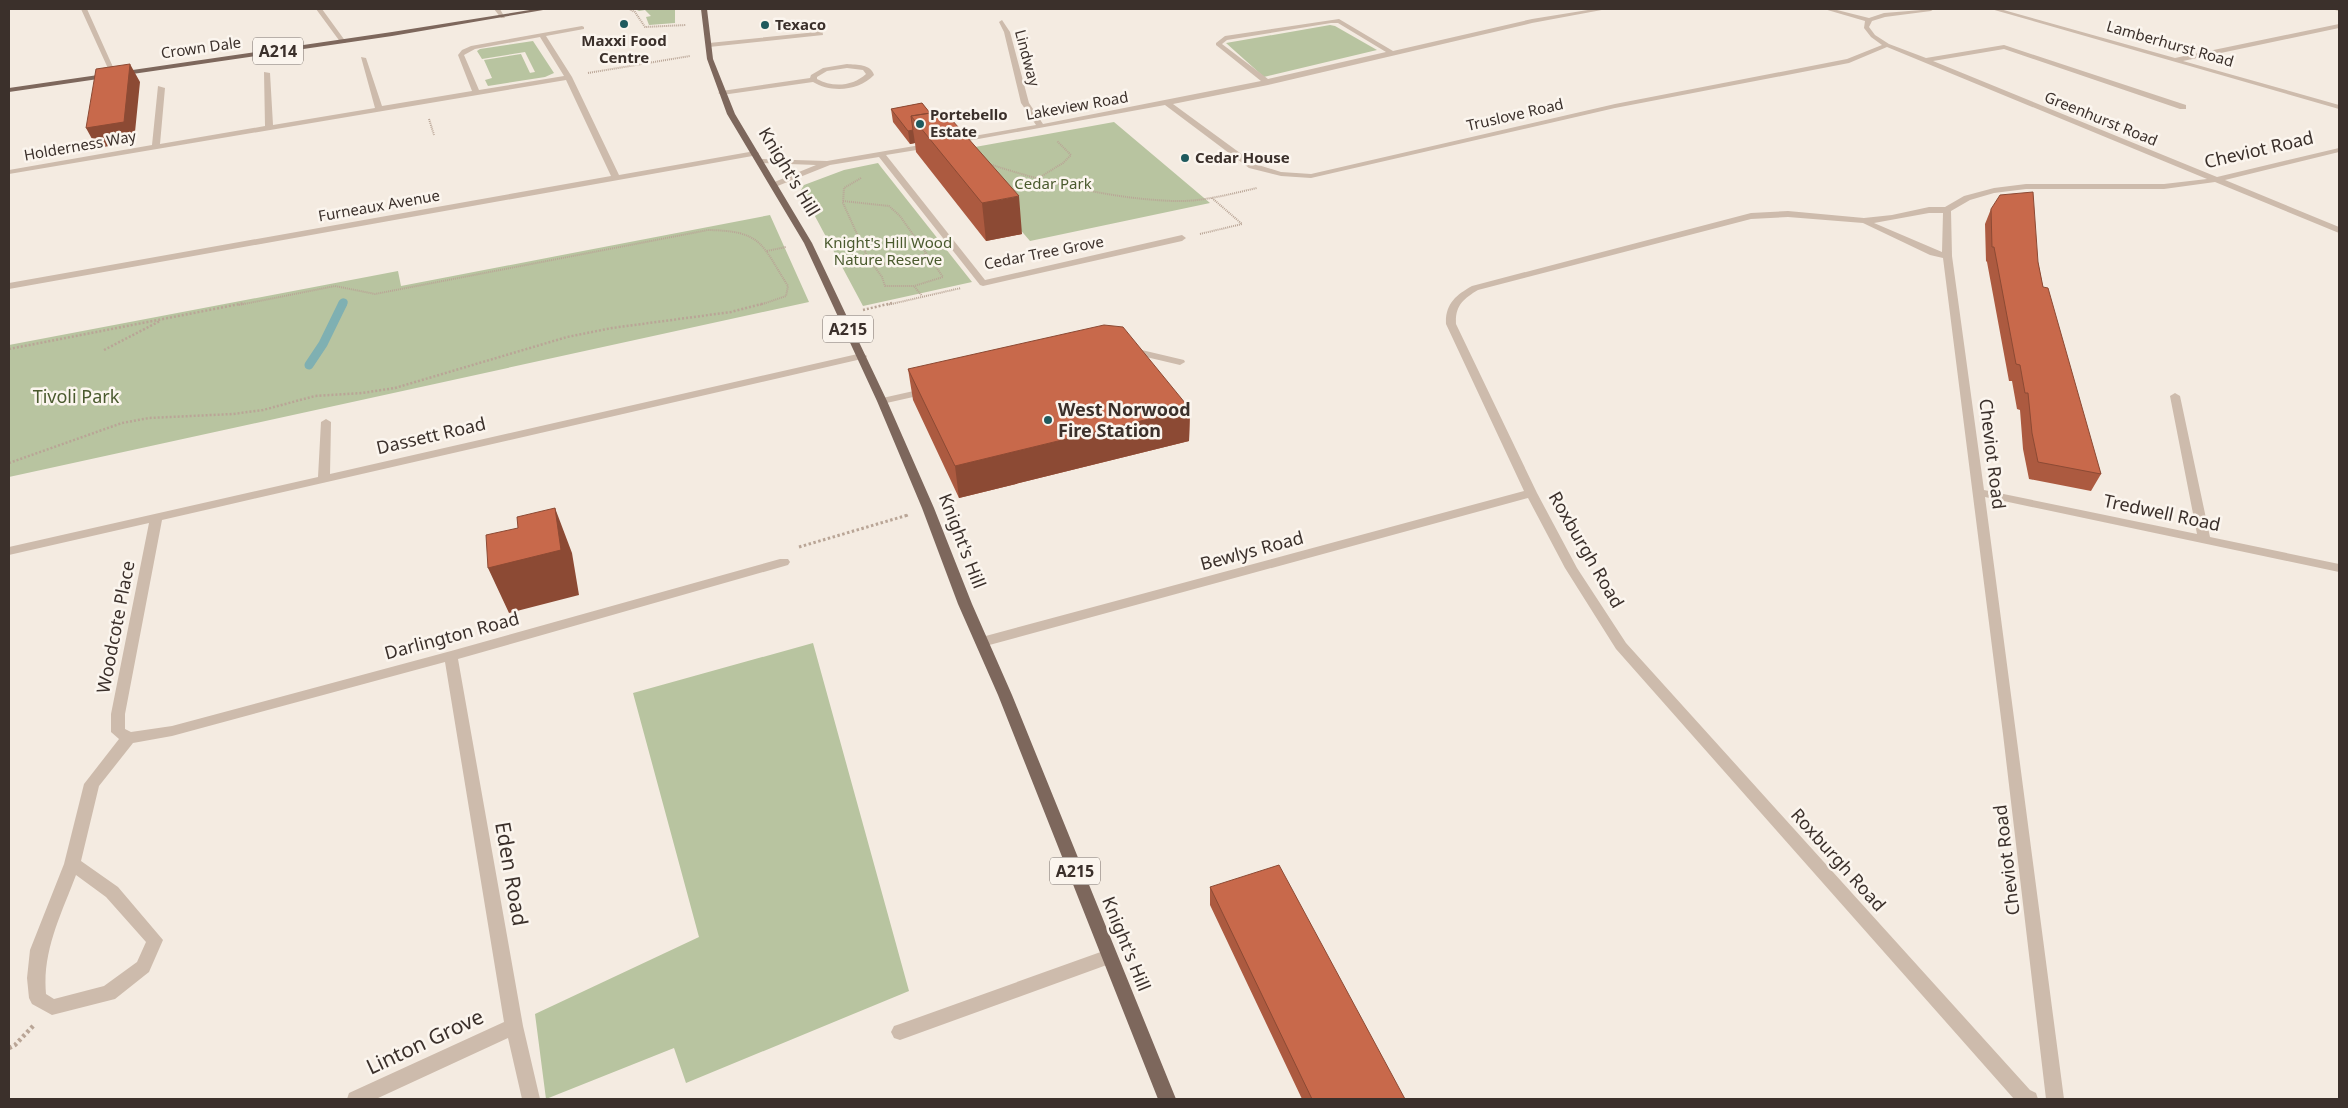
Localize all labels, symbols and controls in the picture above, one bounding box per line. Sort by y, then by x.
place label: Texaco [775,14,826,34]
street label: Lamberhurst Road [2104,15,2236,71]
marker: Maxxi Food Centre [618,18,630,30]
marker: Texaco [759,19,771,31]
street label: Lindway [1011,27,1045,89]
place label: Maxxi Food Centre [581,30,667,67]
street label: Crown Dale [159,31,242,63]
road number: A214 [253,37,303,64]
street label: Lakeview Road [1024,86,1130,124]
street label: Greenhurst Road [2042,86,2161,150]
street label: Truslove Road [1464,93,1565,135]
place label: Portebello Estate [930,104,1008,141]
marker: Portebello Estate [914,118,926,130]
street label: Knight's Hill [754,122,826,221]
street label: Holderness Way [22,125,138,165]
street label: Cheviot Road [2202,125,2316,173]
place label: Cedar House [1195,147,1290,167]
marker: Cedar House [1179,152,1191,164]
park label: Cedar Park [1014,173,1092,193]
street label: Furneaux Avenue [316,184,441,226]
street label: Cedar Tree Grove [982,231,1105,273]
park label: Knight's Hill Wood Nature Reserve [824,232,952,269]
road number: A215 [823,316,873,342]
park label: Tivoli Park [33,384,120,408]
place label: West Norwood Fire Station [1058,397,1191,442]
street label: Cheviot Road [1974,397,2012,511]
street label: Dassett Road [374,411,488,459]
marker: West Norwood Fire Station [1042,414,1054,426]
street label: Roxburgh Road [1544,487,1630,612]
street label: Tredwell Road [2102,488,2223,536]
street label: Knight's Hill [934,490,992,592]
street label: Bewlys Road [1197,525,1306,575]
street label: Woodcote Place [90,558,140,695]
street label: Darlington Road [382,606,522,665]
street label: Roxburgh Road [1786,803,1891,916]
street label: Cheviot Road [1987,803,2025,917]
street label: Eden Road [489,820,535,928]
road number: A215 [1050,858,1100,884]
street label: Knight's Hill [1097,893,1157,995]
street label: Linton Grove [361,1002,488,1081]

